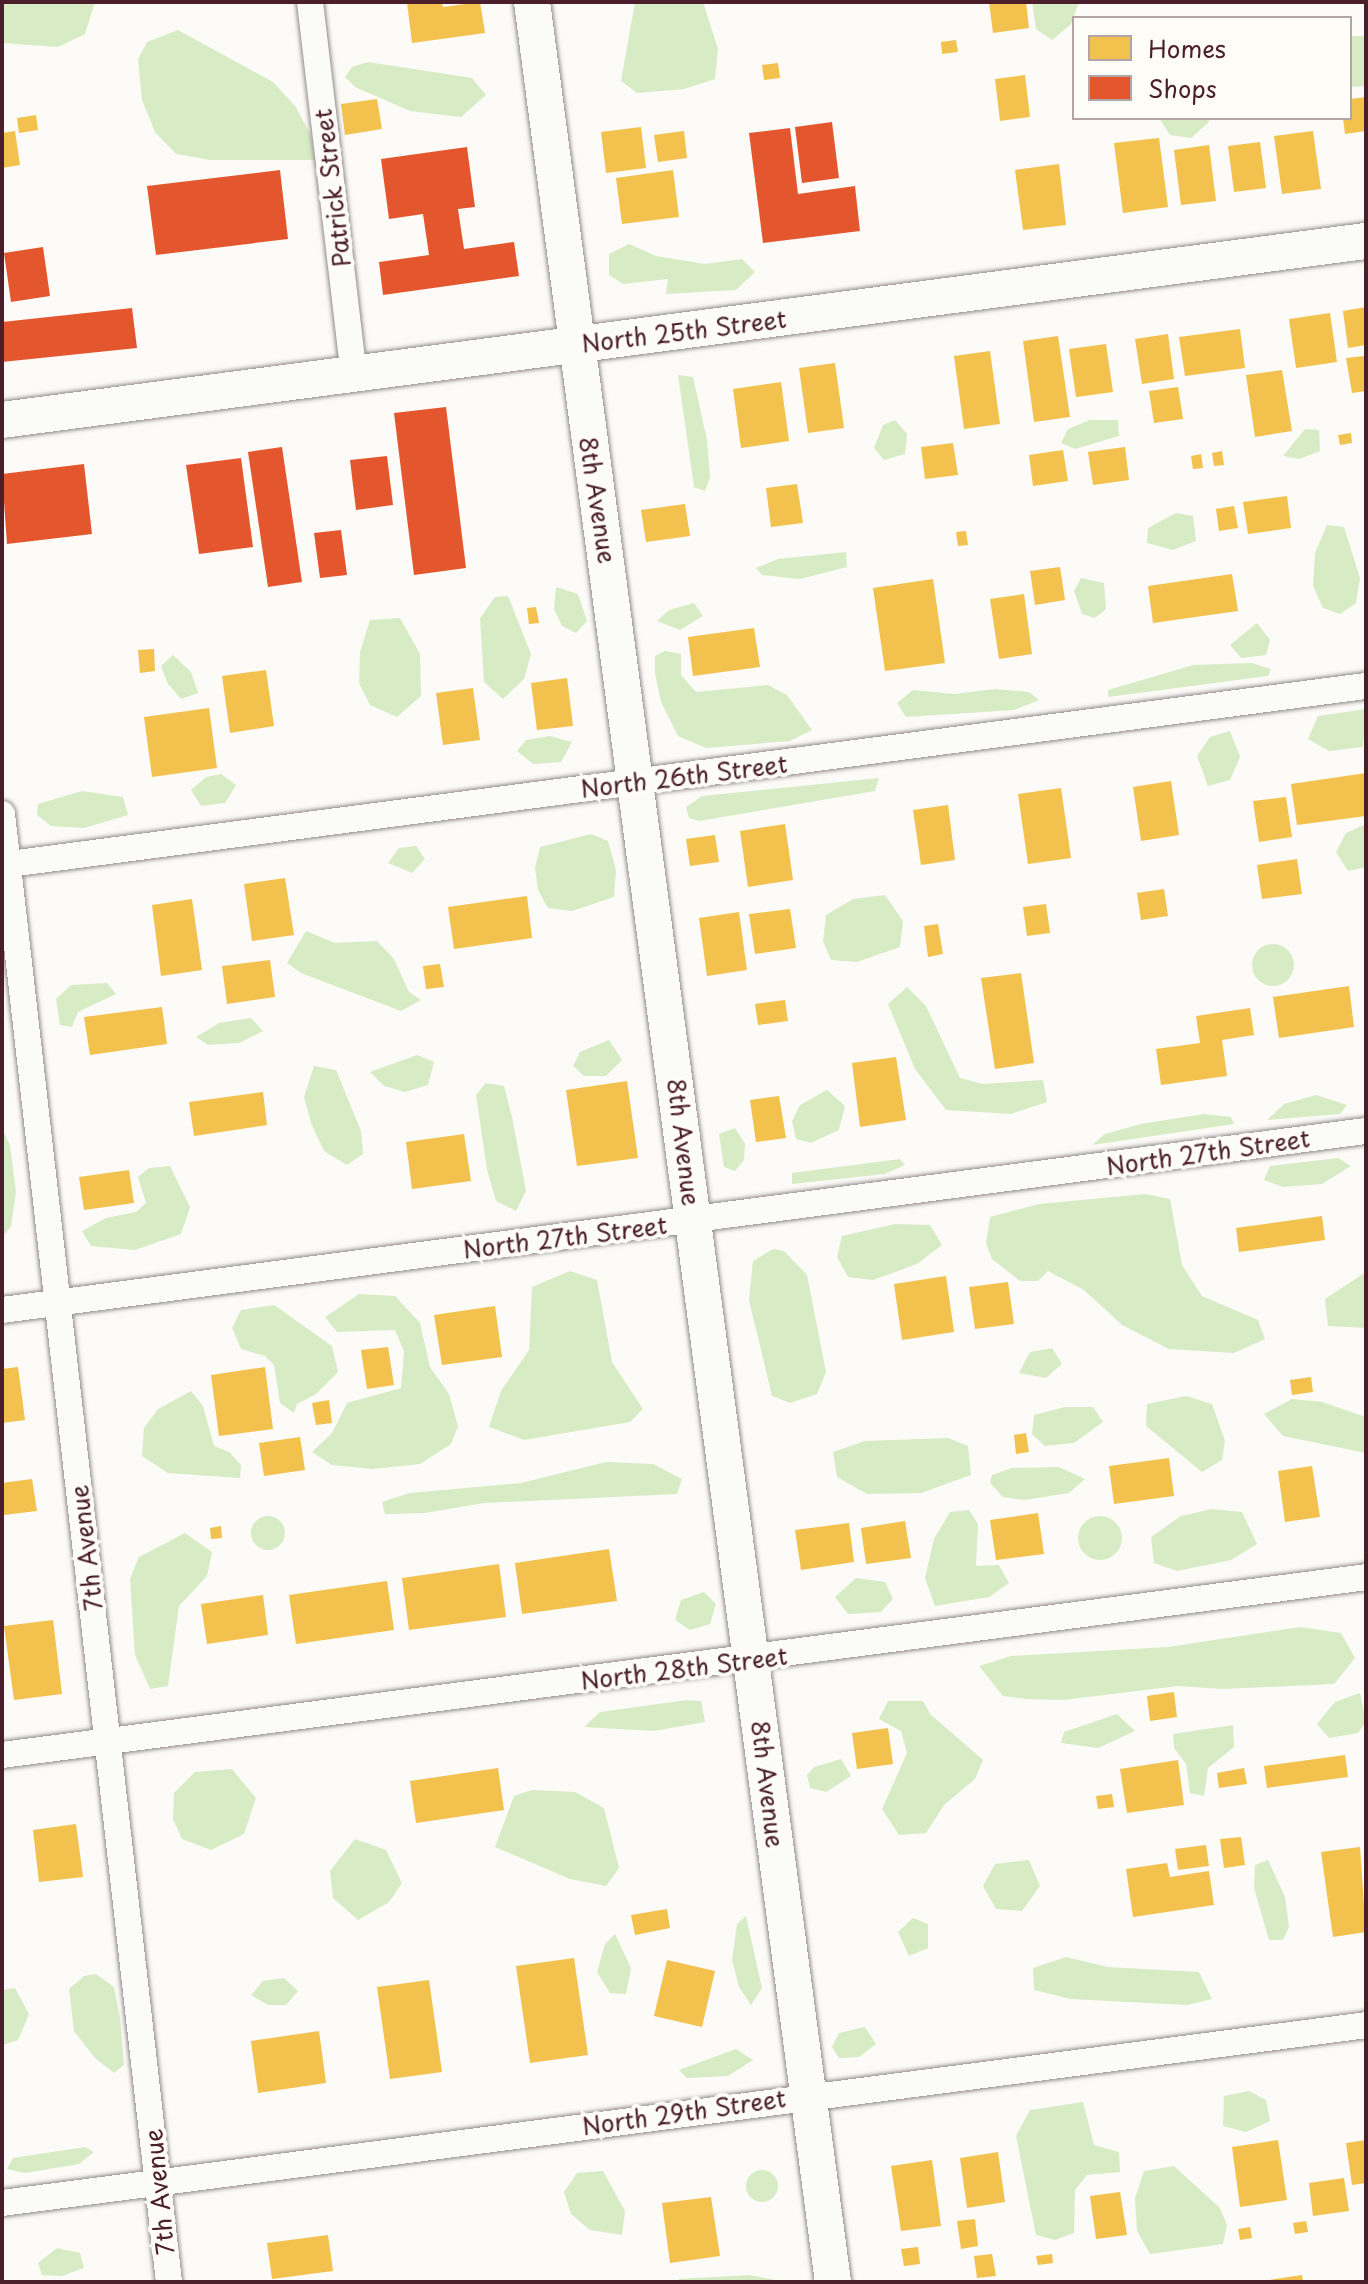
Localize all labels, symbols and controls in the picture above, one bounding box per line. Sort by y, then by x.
legend [1072,16,1352,120]
text: Homes [1148,30,1226,66]
text: Shops [1148,70,1217,106]
street label: Patrick Street [308,106,356,270]
street label: North 25th Street [579,304,789,358]
street label: 8th Avenue [574,434,622,566]
street label: North 26th Street [578,749,790,803]
street label: 8th Avenue [662,1076,706,1208]
street label: North 27th Street [1104,1123,1312,1181]
street label: North 27th Street [461,1210,669,1264]
street label: 7th Avenue [64,1483,108,1613]
street label: North 28th Street [579,1641,789,1695]
street label: 8th Avenue [746,1718,790,1850]
street label: North 29th Street [579,2083,789,2141]
street label: 7th Avenue [138,2127,180,2257]

